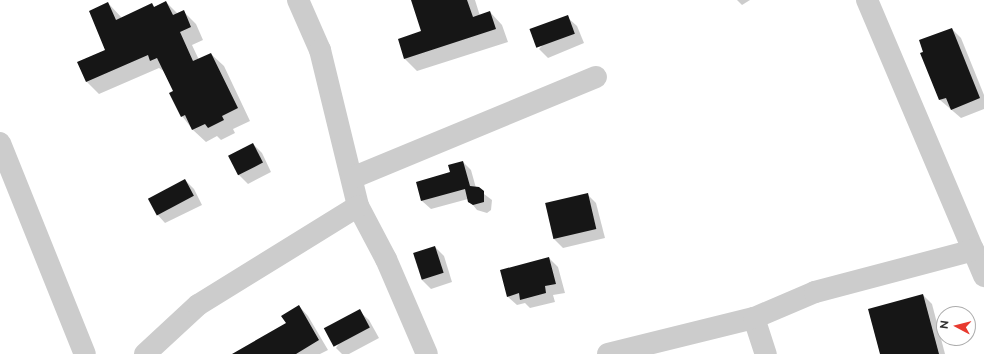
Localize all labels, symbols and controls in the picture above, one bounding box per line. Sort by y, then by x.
north arrow [936,306,976,346]
text: N [938,320,952,330]

